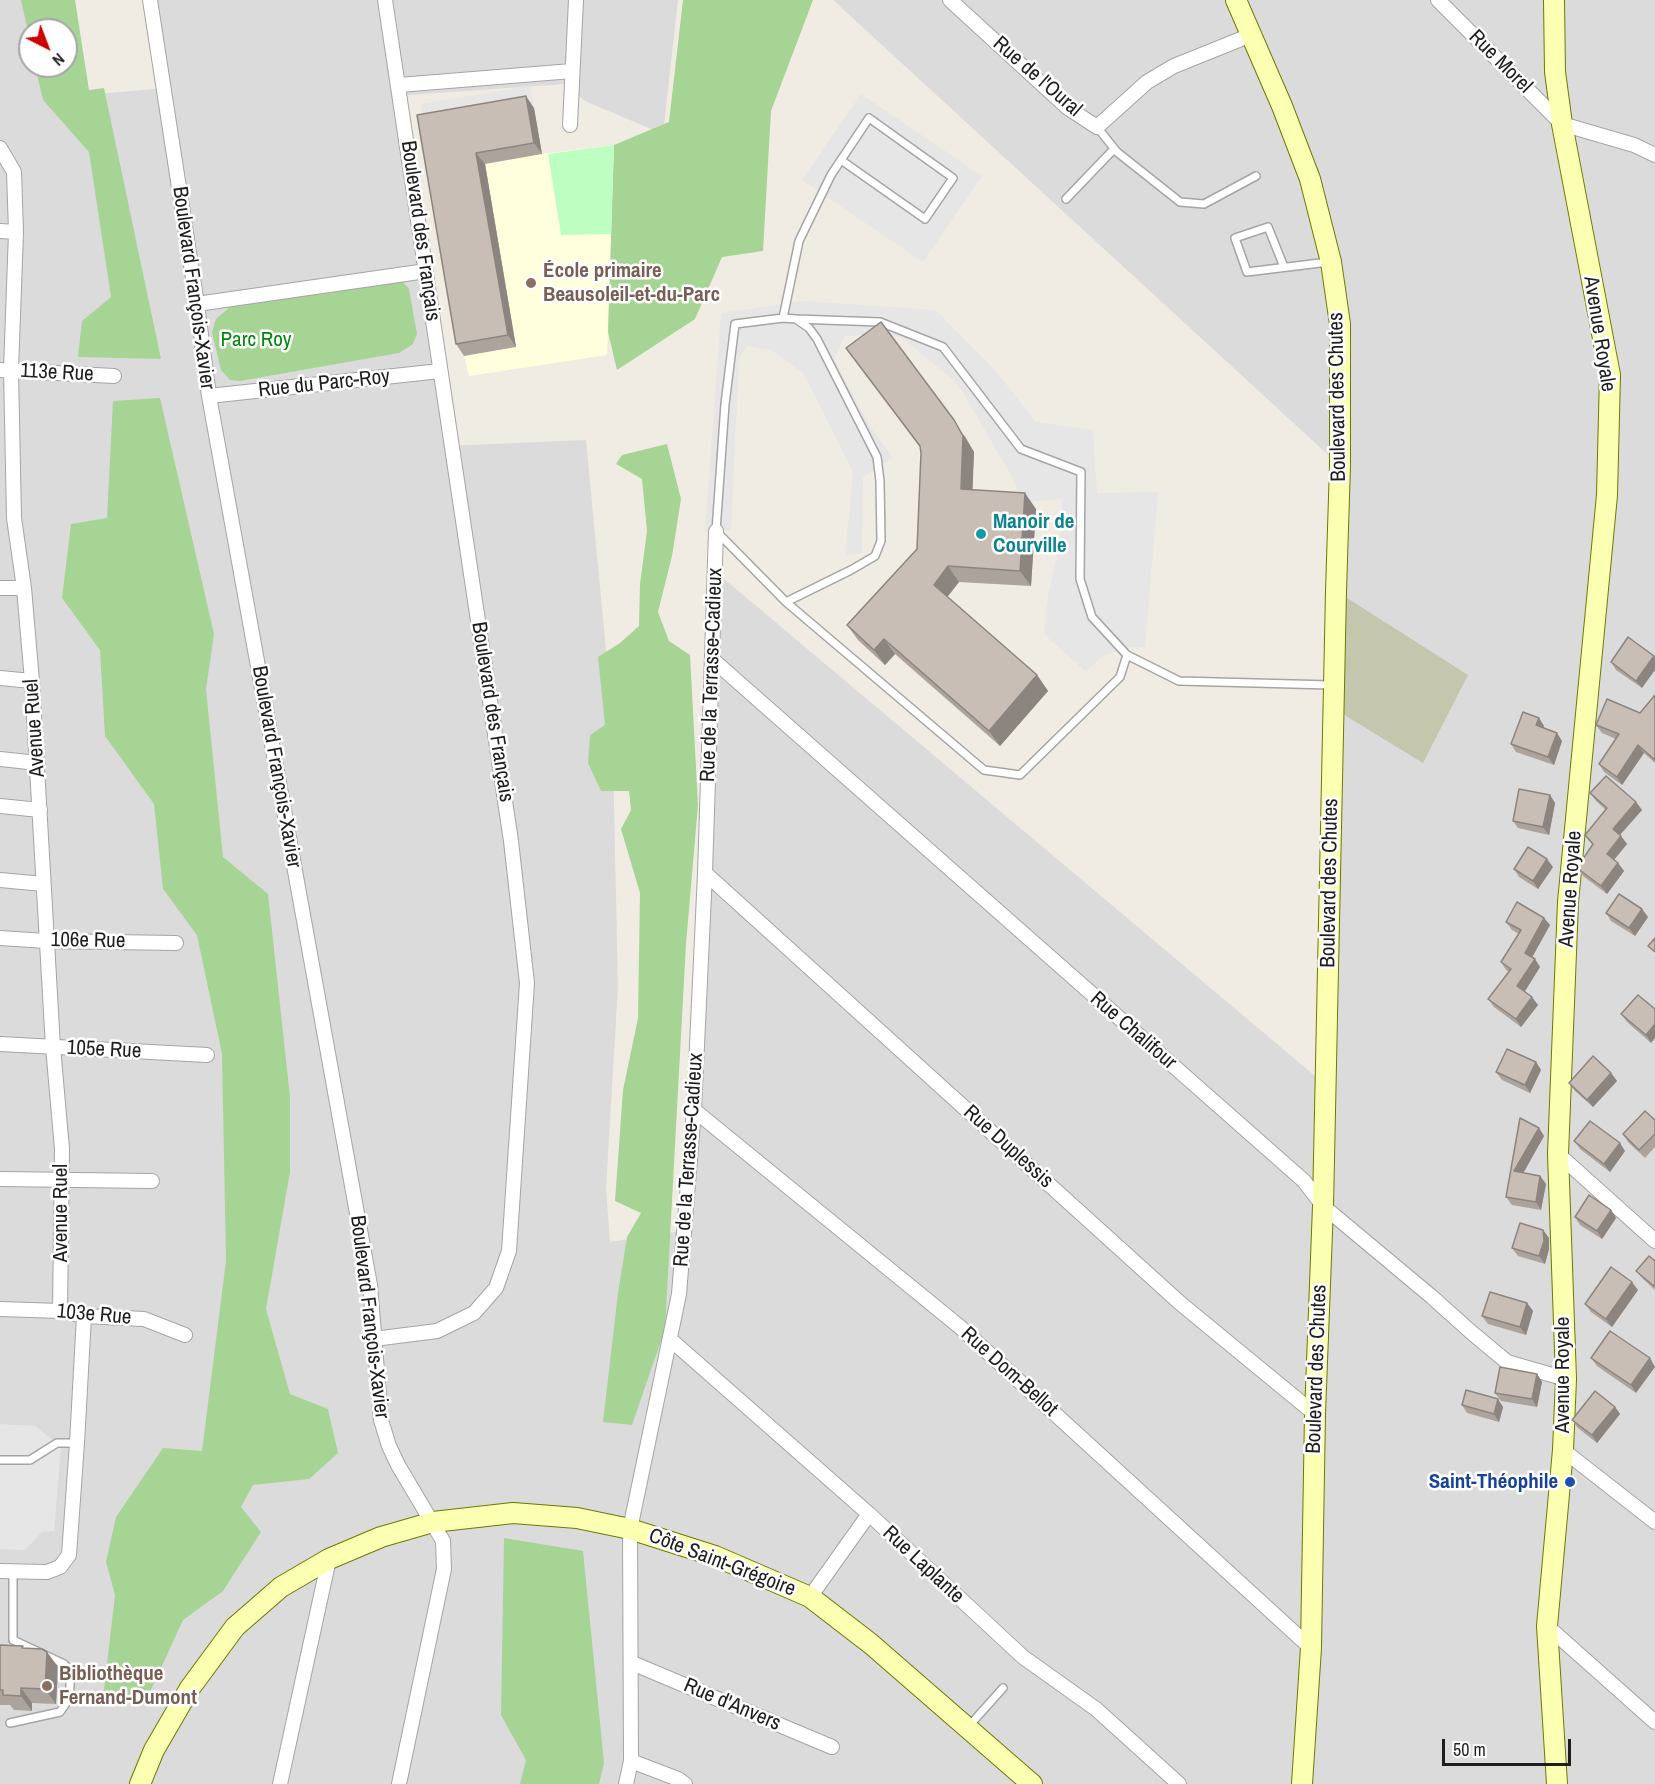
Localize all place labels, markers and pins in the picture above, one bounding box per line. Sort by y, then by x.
place label: École primaire Beausoleil-et-du-Parc [543,258,720,308]
marker: École primaire Beausoleil-et-du-Parc [524,276,538,290]
place label: Manoir de Courville [993,509,1074,559]
marker: Manoir de Courville [974,527,988,541]
place label: Saint-Théophile [1429,1469,1558,1495]
marker: Saint-Théophile [1563,1475,1577,1489]
place label: Bibliothèque Fernand-Dumont [59,1661,197,1711]
marker: Bibliothèque Fernand-Dumont [40,1679,54,1693]

